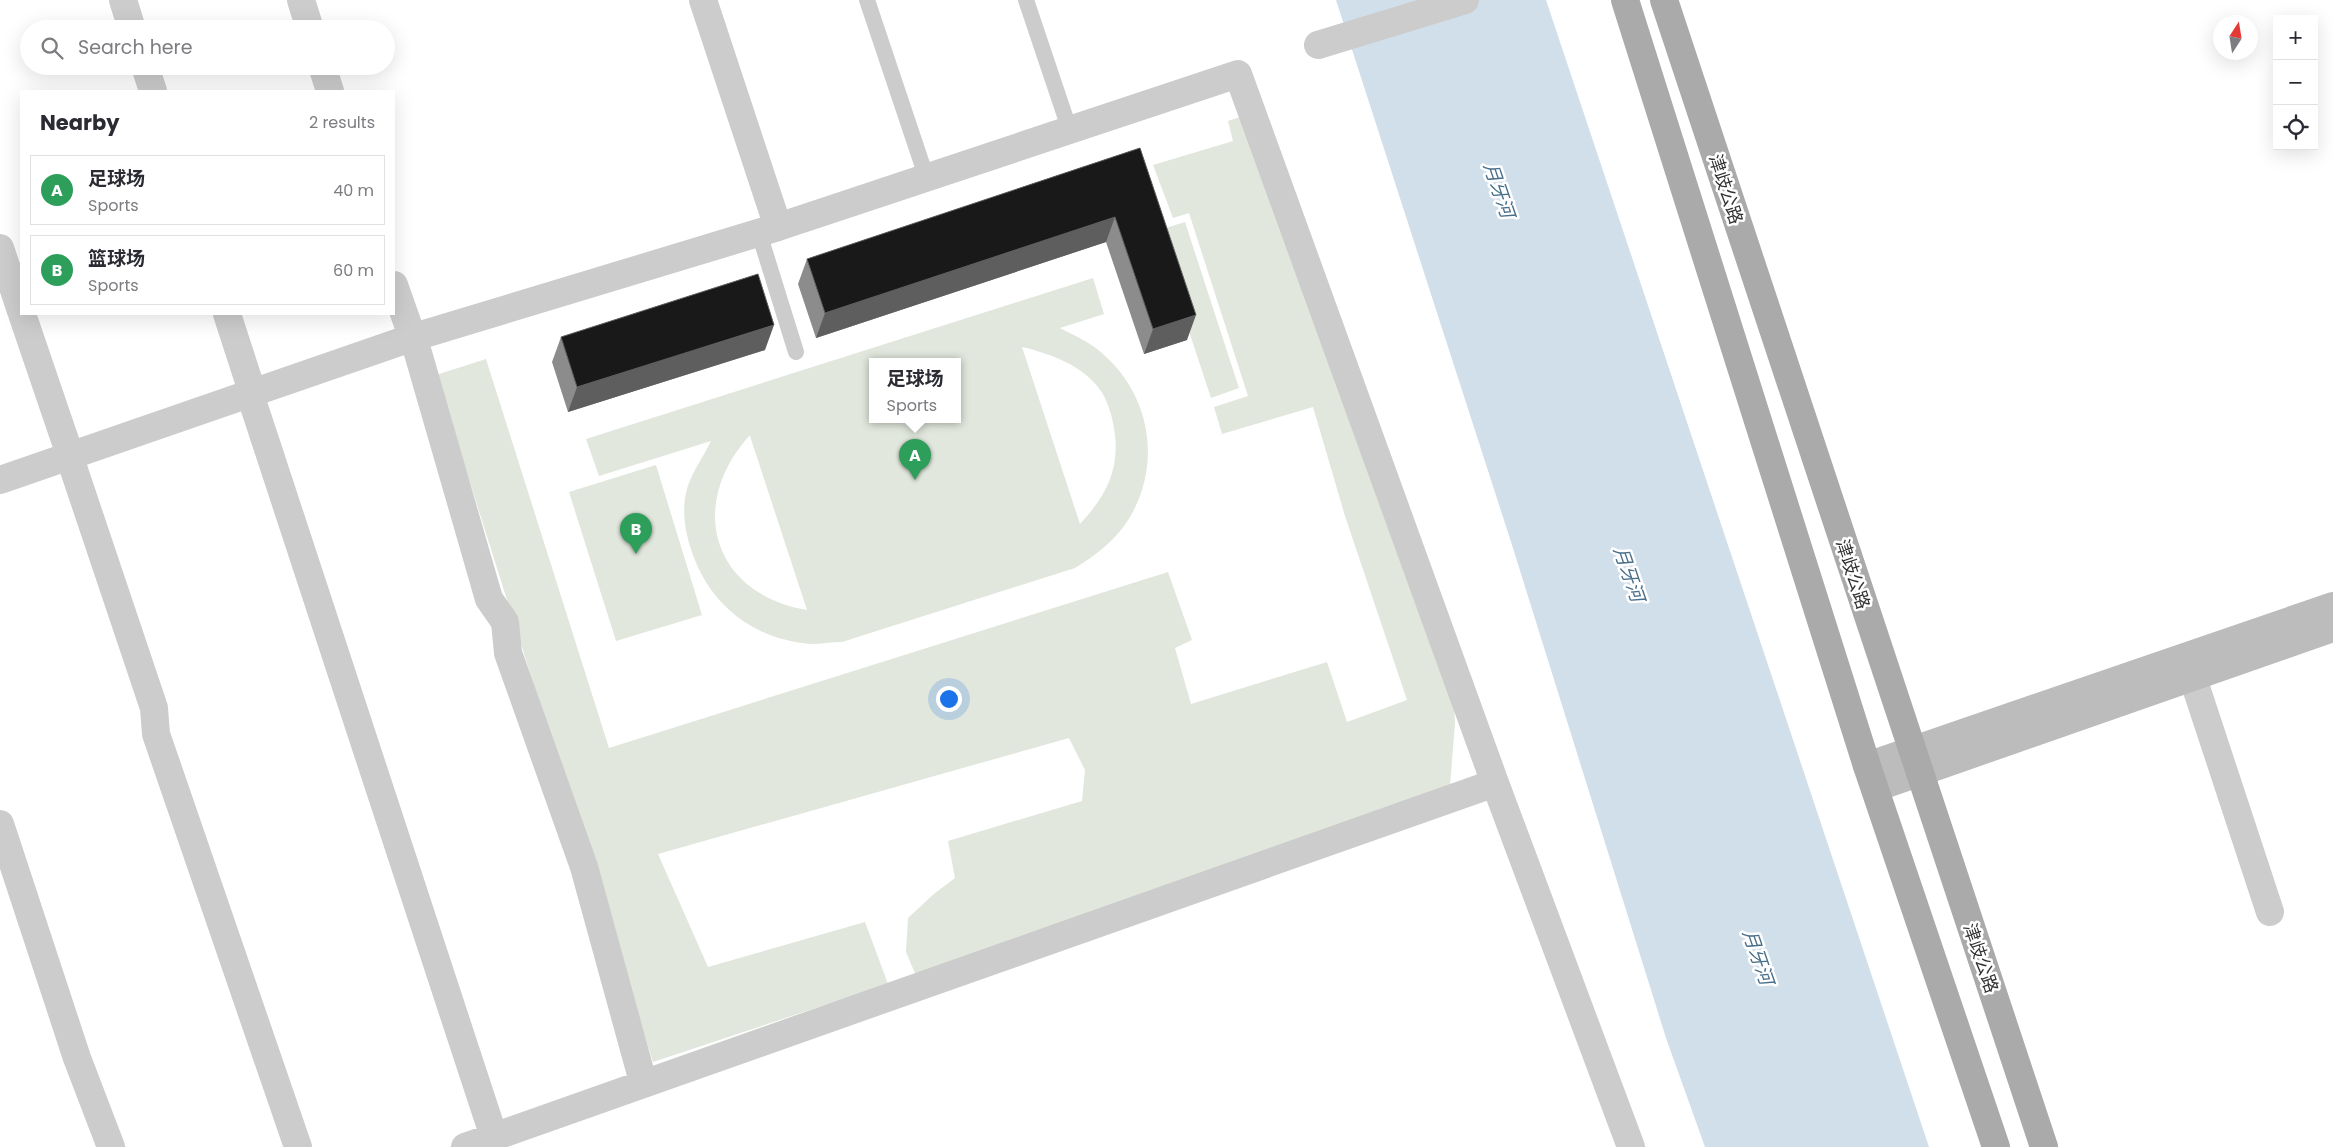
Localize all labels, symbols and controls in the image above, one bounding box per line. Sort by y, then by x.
north arrow [2213,15,2258,60]
map controls [2273,15,2318,150]
button: + [2273,15,2318,60]
search box [20,20,395,75]
icon: search [38,34,66,62]
text: Search here [78,34,192,61]
button: − [2273,60,2318,105]
button: locate [2273,105,2318,150]
text: Nearby [40,108,120,137]
text: 2 results [309,111,375,134]
street label: 津歧公路 [1703,151,1749,227]
water label: 月牙河 [1477,159,1522,225]
text: 足球场 [88,165,145,192]
text: A [51,179,63,202]
text: 40 m [333,179,374,202]
text: Sports [88,194,139,217]
text: 篮球场 [88,245,145,272]
text: B [52,259,62,282]
text: 60 m [333,259,374,282]
text: Sports [88,274,139,297]
popup [869,358,961,423]
text: 足球场 [886,365,944,392]
text: Sports [886,394,937,417]
pin: A [899,439,931,480]
pin: B [620,513,652,554]
street label: 津歧公路 [1830,536,1876,612]
water label: 月牙河 [1607,543,1652,609]
your location [936,686,962,712]
street label: 津歧公路 [1957,920,2005,996]
water label: 月牙河 [1736,926,1781,992]

